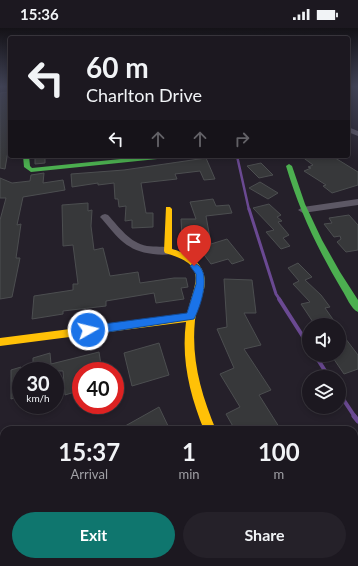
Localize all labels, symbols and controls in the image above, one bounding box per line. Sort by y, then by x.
text: 15:36 [20,5,59,23]
text: 60 m [86,50,149,84]
icon: left [20,52,72,104]
text: Charlton Drive [86,84,202,106]
icon: left [105,128,127,150]
icon: ahead [147,128,169,150]
icon: ahead [189,128,211,150]
icon: right [231,128,253,150]
pin [177,225,211,266]
icon: arrive [183,231,205,253]
position arrow [67,309,109,351]
map controls [302,318,346,414]
button: sound [302,318,346,362]
speed limit sign: 40 [72,362,124,414]
button: layers [302,370,346,414]
text: 30 [26,371,50,395]
text: km/h [26,392,50,404]
text: 15:37 [58,437,120,466]
text: 1 [182,437,196,466]
text: 100 [258,437,300,466]
text: Arrival [71,466,108,482]
text: min [179,466,200,482]
text: m [273,466,284,482]
button: Exit [12,512,175,558]
button: Share [183,512,346,558]

